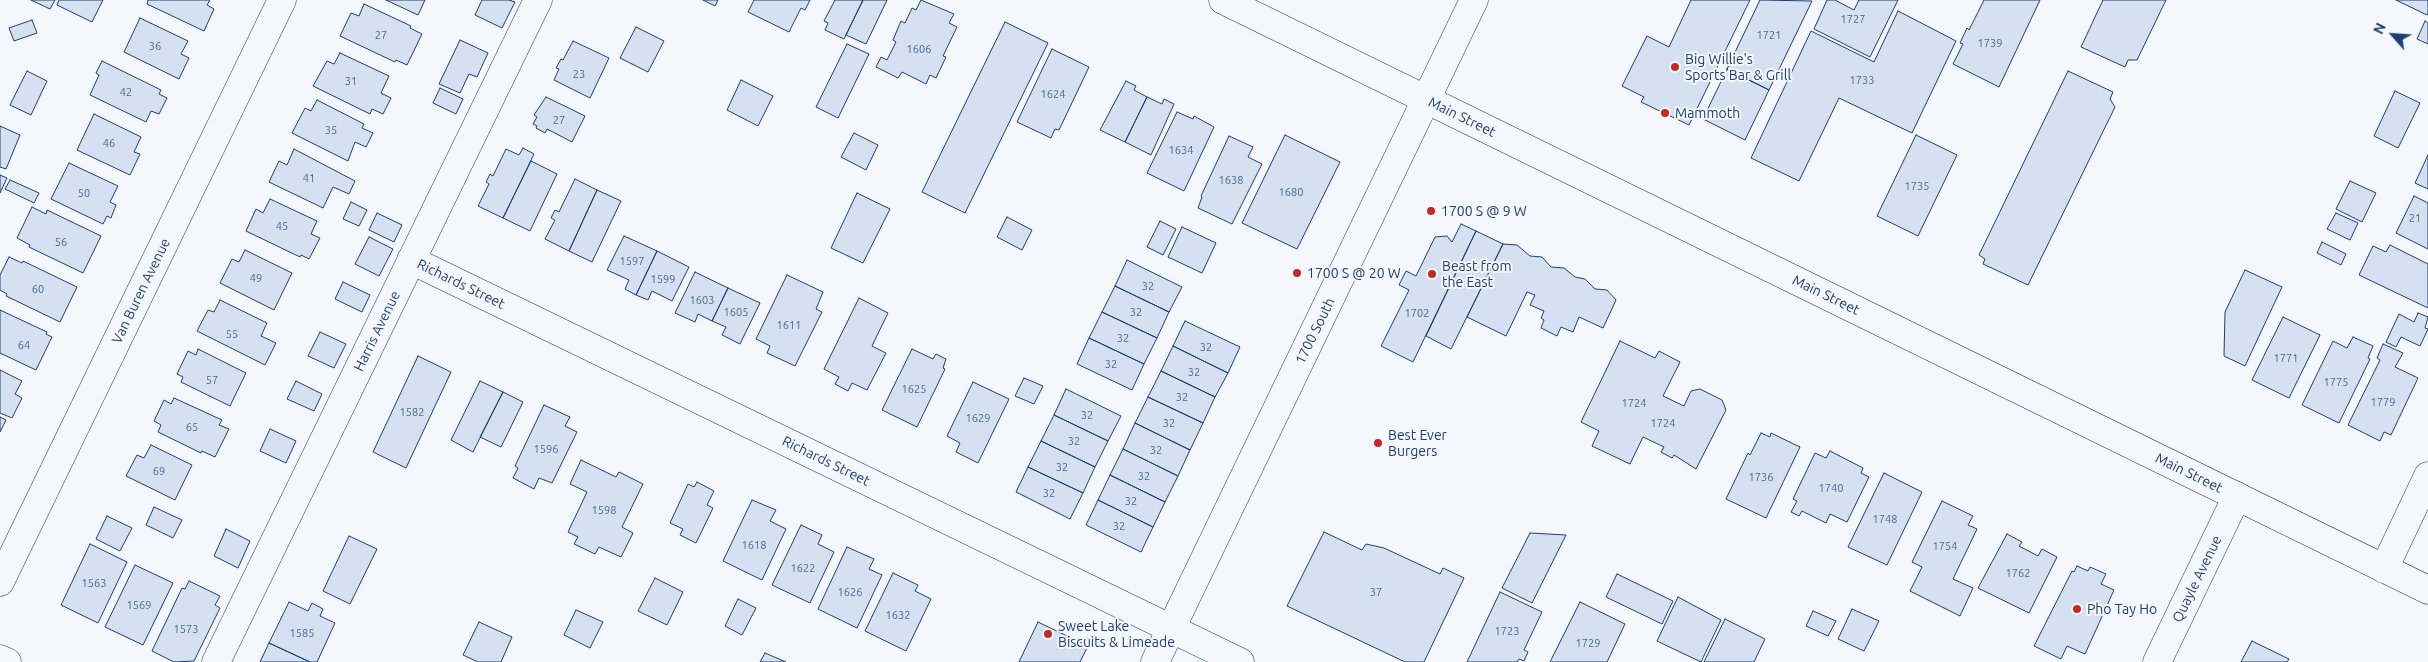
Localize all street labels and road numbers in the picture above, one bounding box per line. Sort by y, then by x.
street label: Main Street [1425,93,1499,141]
street label: Van Buren Avenue [108,235,174,347]
street label: Richards Street [414,255,508,313]
street label: Main Street [1789,271,1863,319]
street label: Harris Avenue [350,288,404,374]
street label: 1700 South [1292,295,1338,367]
street label: Richards Street [779,432,873,490]
street label: Main Street [2152,449,2226,497]
street label: Quayle Avenue [2169,533,2225,625]

